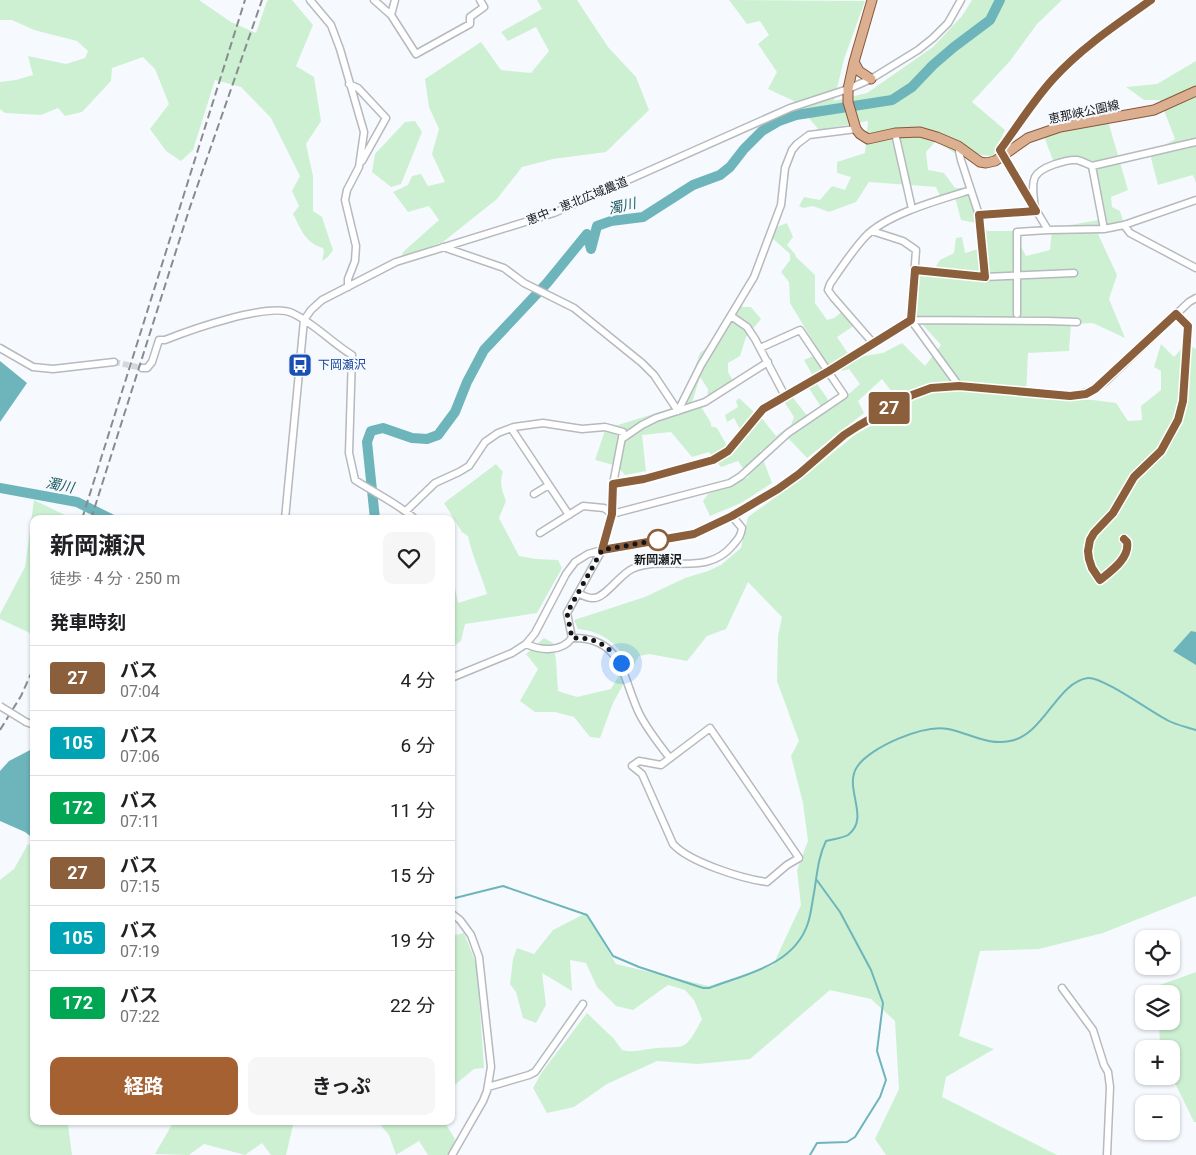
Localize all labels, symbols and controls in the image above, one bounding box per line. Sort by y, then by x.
street label: 恵那峡公園線 [1047,98,1121,126]
street label: 恵中・恵北広域農道 [524,174,630,228]
water label: 濁川 [607,195,639,217]
bus stop icon: 下岡瀬沢 [287,352,313,378]
place label: 下岡瀬沢 [318,358,366,372]
line badge: 27 [866,392,912,424]
text: 27 [879,397,899,418]
water label: 濁川 [45,474,77,496]
marker: 新岡瀬沢 [647,529,669,551]
text: 新岡瀬沢 [50,532,146,560]
button: heart [383,532,435,584]
place label: 新岡瀬沢 [634,553,682,567]
text: 徒歩 · 4 分 · 250 m [50,569,180,588]
text: 発車時刻 [50,611,126,634]
your location [609,651,634,676]
text: バス [120,659,158,682]
text: 27 [67,667,88,688]
text: 4 分 [401,669,435,692]
text: 07:04 [120,682,160,701]
text: バス [120,724,158,747]
text: 105 [62,732,93,753]
text: 6 分 [401,734,435,757]
text: 07:06 [120,747,160,766]
text: バス [120,789,158,812]
text: 172 [62,797,93,818]
text: 11 分 [390,799,435,822]
text: 07:11 [120,812,160,831]
text: バス [120,854,158,877]
text: 27 [67,862,88,883]
text: 15 分 [390,864,435,887]
text: 07:15 [120,877,160,896]
text: バス [120,919,158,942]
text: 105 [62,927,93,948]
text: 19 分 [390,929,435,952]
map controls [1135,930,1180,1140]
button: locate [1135,930,1180,975]
text: 07:19 [120,942,160,961]
text: バス [120,984,158,1007]
button: layers [1135,985,1180,1030]
text: 172 [62,992,93,1013]
text: 22 分 [390,994,435,1017]
text: 07:22 [120,1007,160,1026]
button: + [1135,1040,1180,1085]
button: 経路 [50,1057,238,1115]
button: きっぷ [248,1057,435,1115]
button: − [1135,1095,1180,1140]

